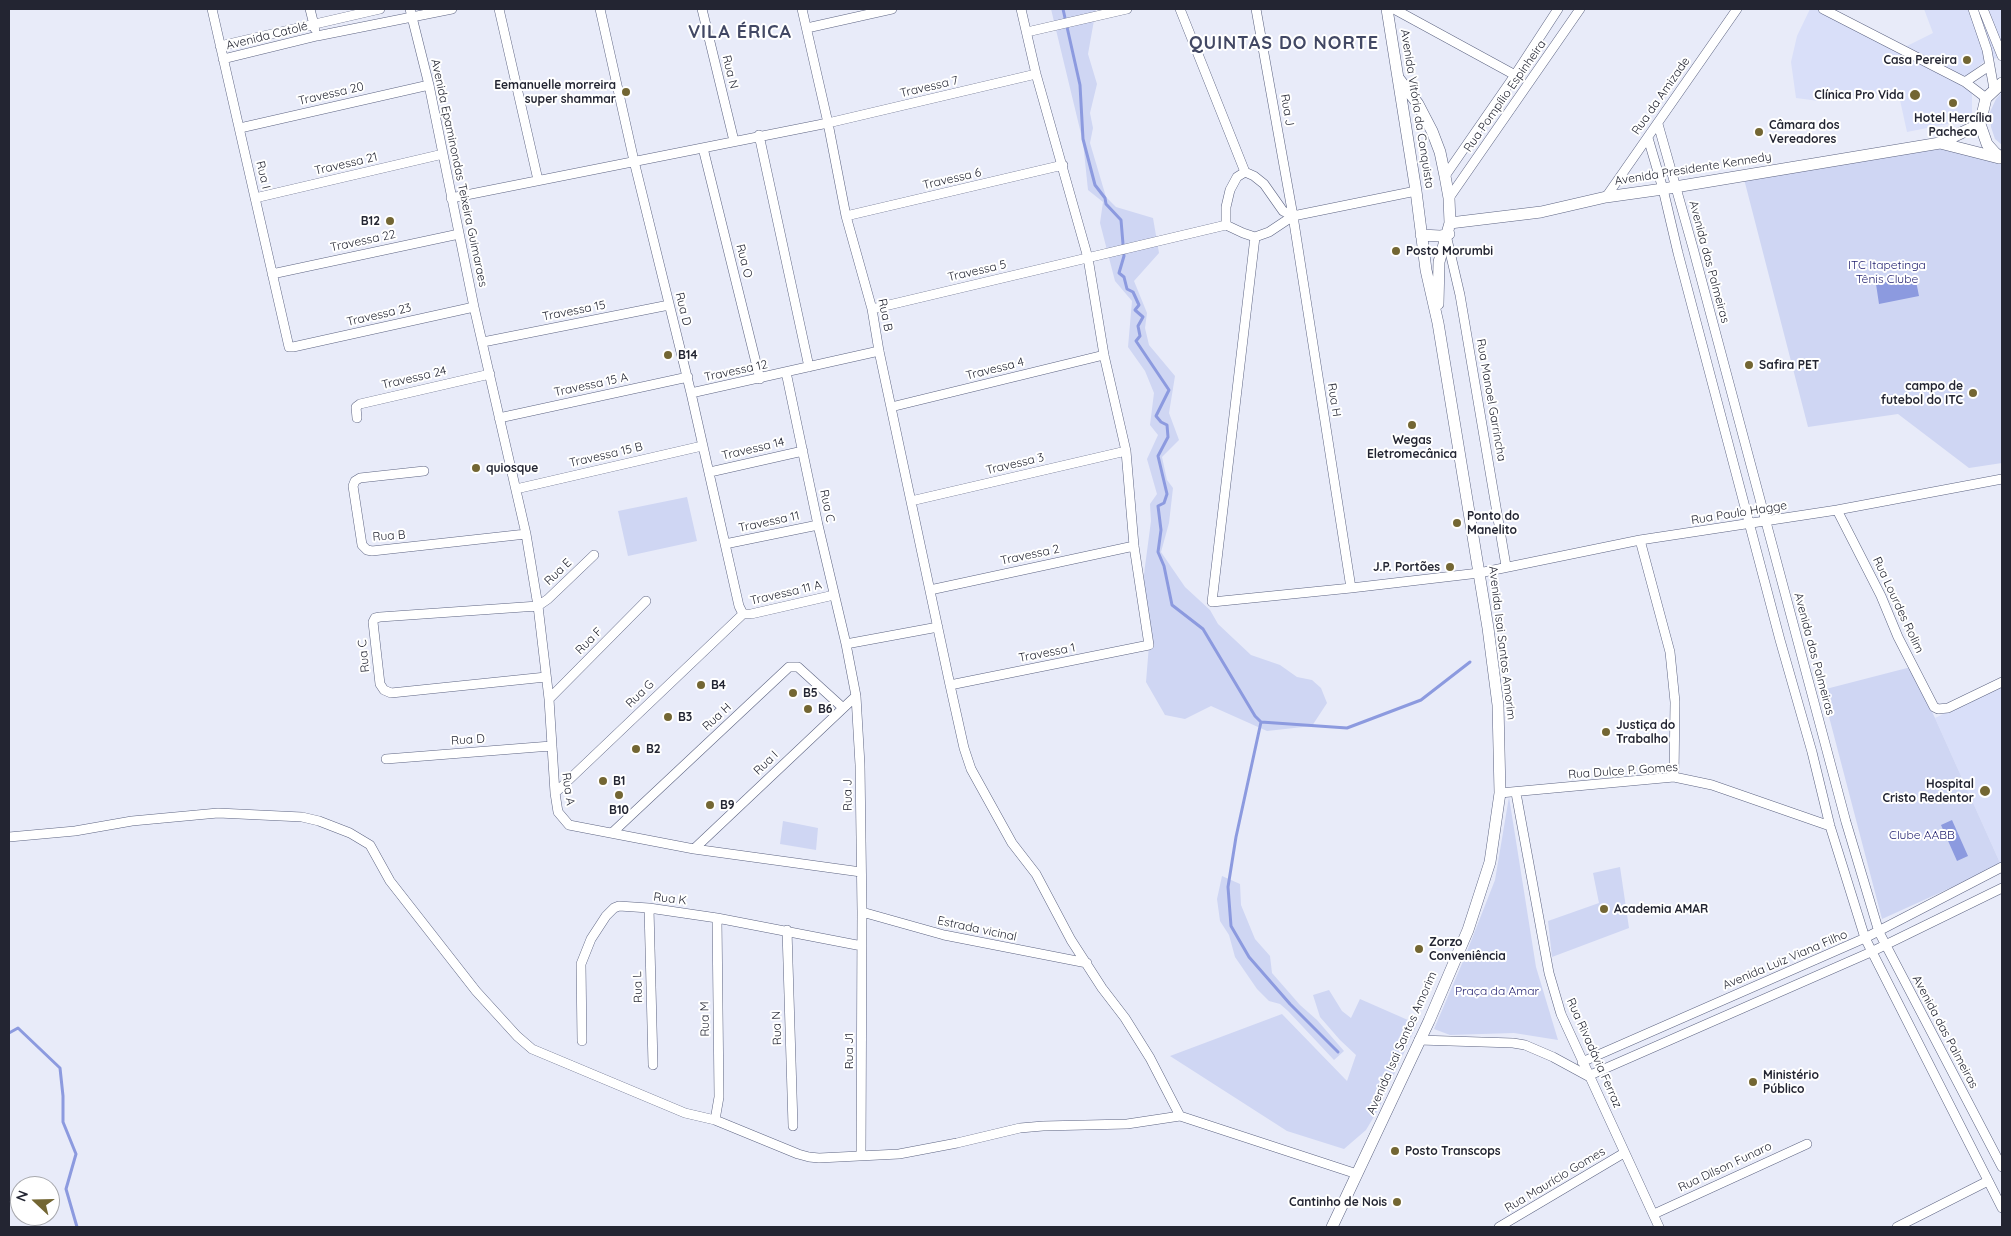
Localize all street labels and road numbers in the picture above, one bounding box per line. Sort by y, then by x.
street label: Avenida Catolé [225,19,309,53]
street label: Avenida Vitória da Conquista [1397,28,1437,190]
street label: Rua Pompílio Espinheira [1461,37,1549,155]
street label: Rua N [719,54,741,90]
street label: Rua da Amizade [1629,54,1693,138]
street label: Avenida Epaminondas Teixeira Guimaraes [428,58,490,288]
street label: Travessa 7 [899,73,959,101]
street label: Travessa 20 [297,79,365,109]
street label: Rua J [1277,93,1297,127]
street label: Avenida Presidente Kennedy [1613,149,1773,189]
street label: Travessa 21 [313,150,379,178]
street label: Rua I [253,160,273,190]
street label: Travessa 6 [921,165,983,193]
street label: Avenida das Palmeiras [1686,199,1732,325]
street label: Travessa 22 [329,227,397,255]
street label: Rua O [733,243,755,279]
street label: Travessa 5 [946,257,1008,285]
street label: Rua D [672,291,694,327]
street label: Rua B [875,297,895,333]
street label: Travessa 15 [541,298,607,324]
street label: Travessa 23 [345,301,413,329]
street label: Rua Manoel Garrincha [1473,338,1509,462]
street label: Travessa 4 [964,355,1026,383]
street label: Travessa 12 [703,357,769,385]
street label: Travessa 24 [380,364,448,392]
street label: Travessa 15 A [553,370,629,400]
street label: Rua H [1324,382,1344,418]
street label: Travessa 14 [720,435,786,463]
street label: Travessa 15 B [568,440,644,470]
street label: Travessa 3 [984,450,1046,478]
street label: Rua C [817,488,837,524]
street label: Rua Paulo Hagge [1690,498,1788,528]
street label: Travessa 11 [737,509,801,535]
street label: Rua B [372,528,406,544]
street label: Travessa 2 [999,542,1061,568]
street label: Rua Lourdes Rolim [1869,555,1927,655]
street label: Rua E [541,556,575,588]
street label: Avenida Isai Santos Amorim [1485,565,1519,721]
street label: Travessa 11 A [749,578,823,608]
street label: Avenida das Palmeiras [1791,591,1837,717]
street label: Rua F [573,625,605,657]
street label: Rua C [355,639,373,673]
street label: Travessa 1 [1017,640,1077,666]
street label: Rua G [623,677,657,711]
street label: Rua H [700,700,734,734]
street label: Rua D [451,732,485,748]
street label: Rua I [751,748,781,778]
street label: Rua Dulce P. Gomes [1568,760,1678,782]
street label: Rua A [559,772,577,806]
street label: Rua J [841,779,855,811]
street label: Rua K [653,890,687,908]
street label: Estrada vicinal [936,914,1018,944]
street label: Avenida Luiz Viana Filho [1720,927,1850,993]
street label: Avenida Isai Santos Amorim [1364,969,1440,1117]
street label: Rua L [630,971,646,1003]
street label: Avenida das Palmeiras [1909,973,1981,1091]
street label: Rua Rivadávia Ferraz [1563,996,1625,1110]
street label: Rua M [697,1001,713,1037]
street label: Rua N [769,1011,785,1045]
street label: Rua J1 [842,1033,856,1069]
street label: Rua Dilson Funaro [1676,1139,1774,1195]
street label: Rua Maurício Gomes [1502,1144,1608,1216]

